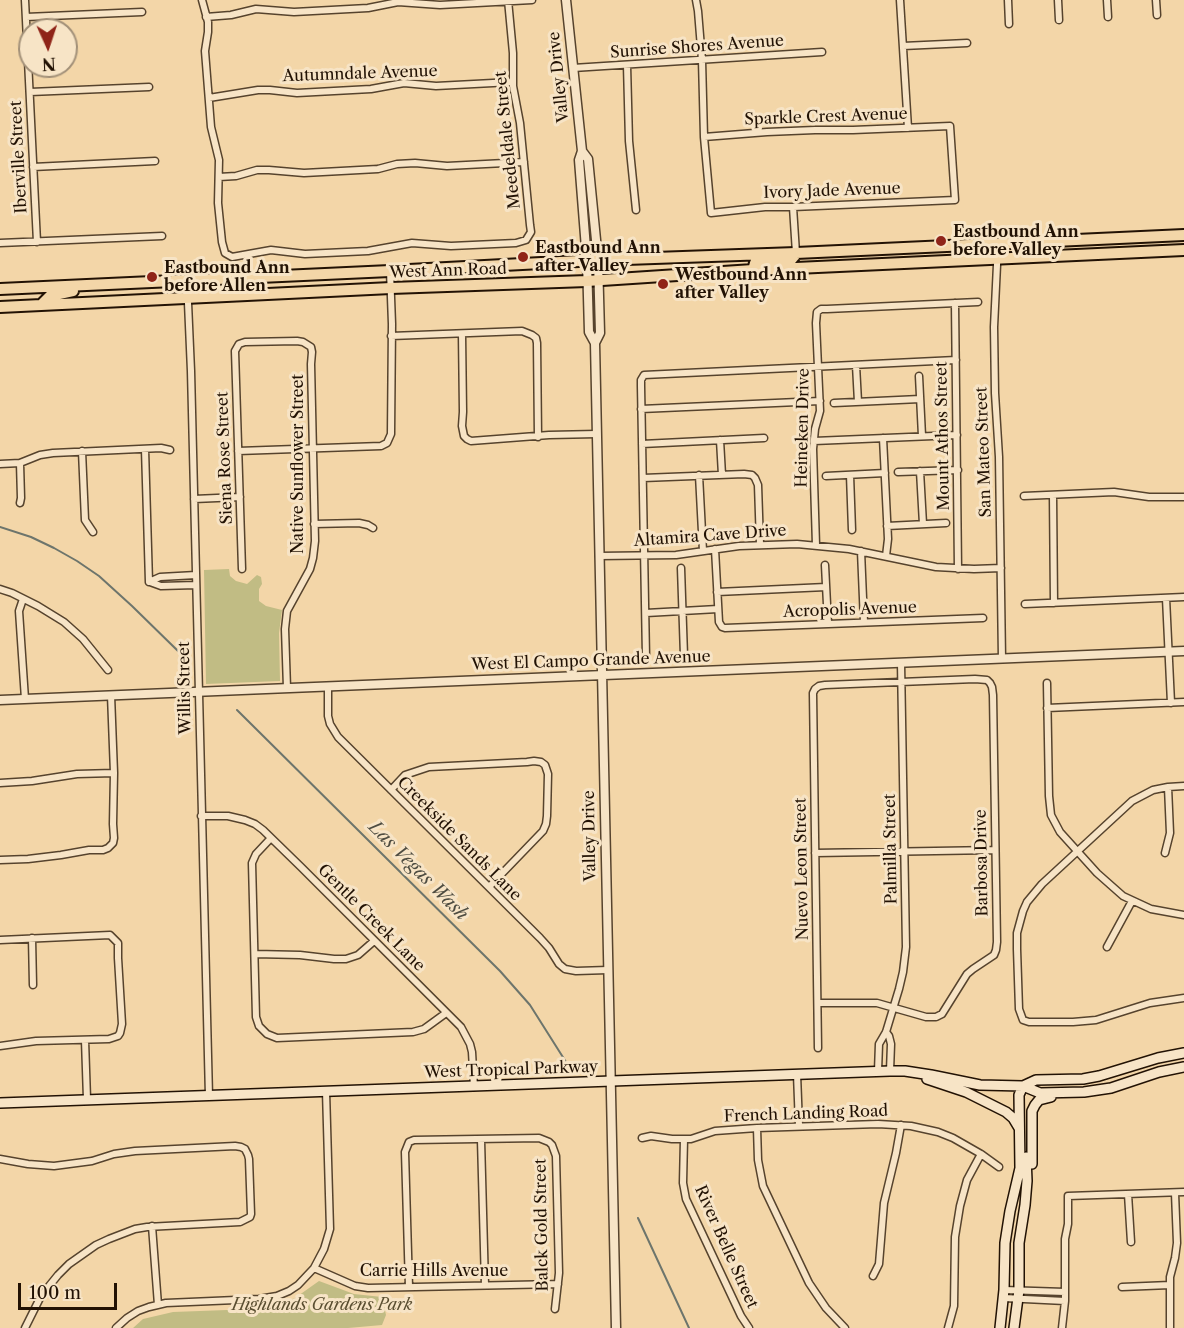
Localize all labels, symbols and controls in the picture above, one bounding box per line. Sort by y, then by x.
north arrow [18,18,78,78]
street label: Valley Drive [545,31,573,123]
street label: Sunrise Shores Avenue [609,31,785,63]
text: N [41,54,56,74]
street label: Autumndale Avenue [282,62,438,86]
street label: Meedeldale Street [491,70,525,210]
street label: Iberville Street [6,100,32,214]
street label: Sparkle Crest Avenue [744,105,908,129]
street label: Ivory Jade Avenue [763,179,901,203]
place label: Eastbound Ann before Valley [953,222,1079,260]
marker: Eastbound Ann before Valley [934,234,948,248]
place label: Eastbound Ann after Valley [535,238,661,276]
marker: Eastbound Ann after Valley [516,250,530,264]
place label: Eastbound Ann before Allen [164,258,290,296]
street label: West Ann Road [389,259,507,283]
place label: Westbound Ann after Valley [675,265,807,303]
marker: Eastbound Ann before Allen [145,270,159,284]
marker: Westbound Ann after Valley [656,277,670,291]
street label: Mount Athos Street [932,361,954,511]
street label: Heineken Drive [792,368,814,488]
street label: Native Sunflower Street [288,374,308,554]
street label: San Mateo Street [972,386,996,518]
street label: Siena Rose Street [213,391,237,525]
street label: Altamira Cave Drive [633,521,787,551]
street label: Acropolis Avenue [783,598,917,622]
street label: Willis Street [175,641,195,735]
street label: West El Campo Grande Avenue [471,647,711,675]
street label: Creekside Sands Lane [393,773,525,905]
street label: Valley Drive [580,790,600,882]
street label: Palmilla Street [880,793,902,905]
street label: Nuevo Leon Street [791,798,813,940]
street label: Barbosa Drive [971,809,993,917]
water label: Las Vegas Wash [364,817,472,925]
street label: Gentle Creek Lane [313,860,429,976]
street label: West Tropical Parkway [424,1057,598,1083]
street label: French Landing Road [724,1102,888,1126]
street label: Balck Gold Street [531,1158,553,1292]
street label: River Belle Street [690,1182,762,1312]
street label: Carrie Hills Avenue [360,1261,508,1281]
scale bar [21,1271,120,1309]
text: 100 m [29,1282,81,1304]
park label: Highlands Gardens Park [232,1295,412,1315]

